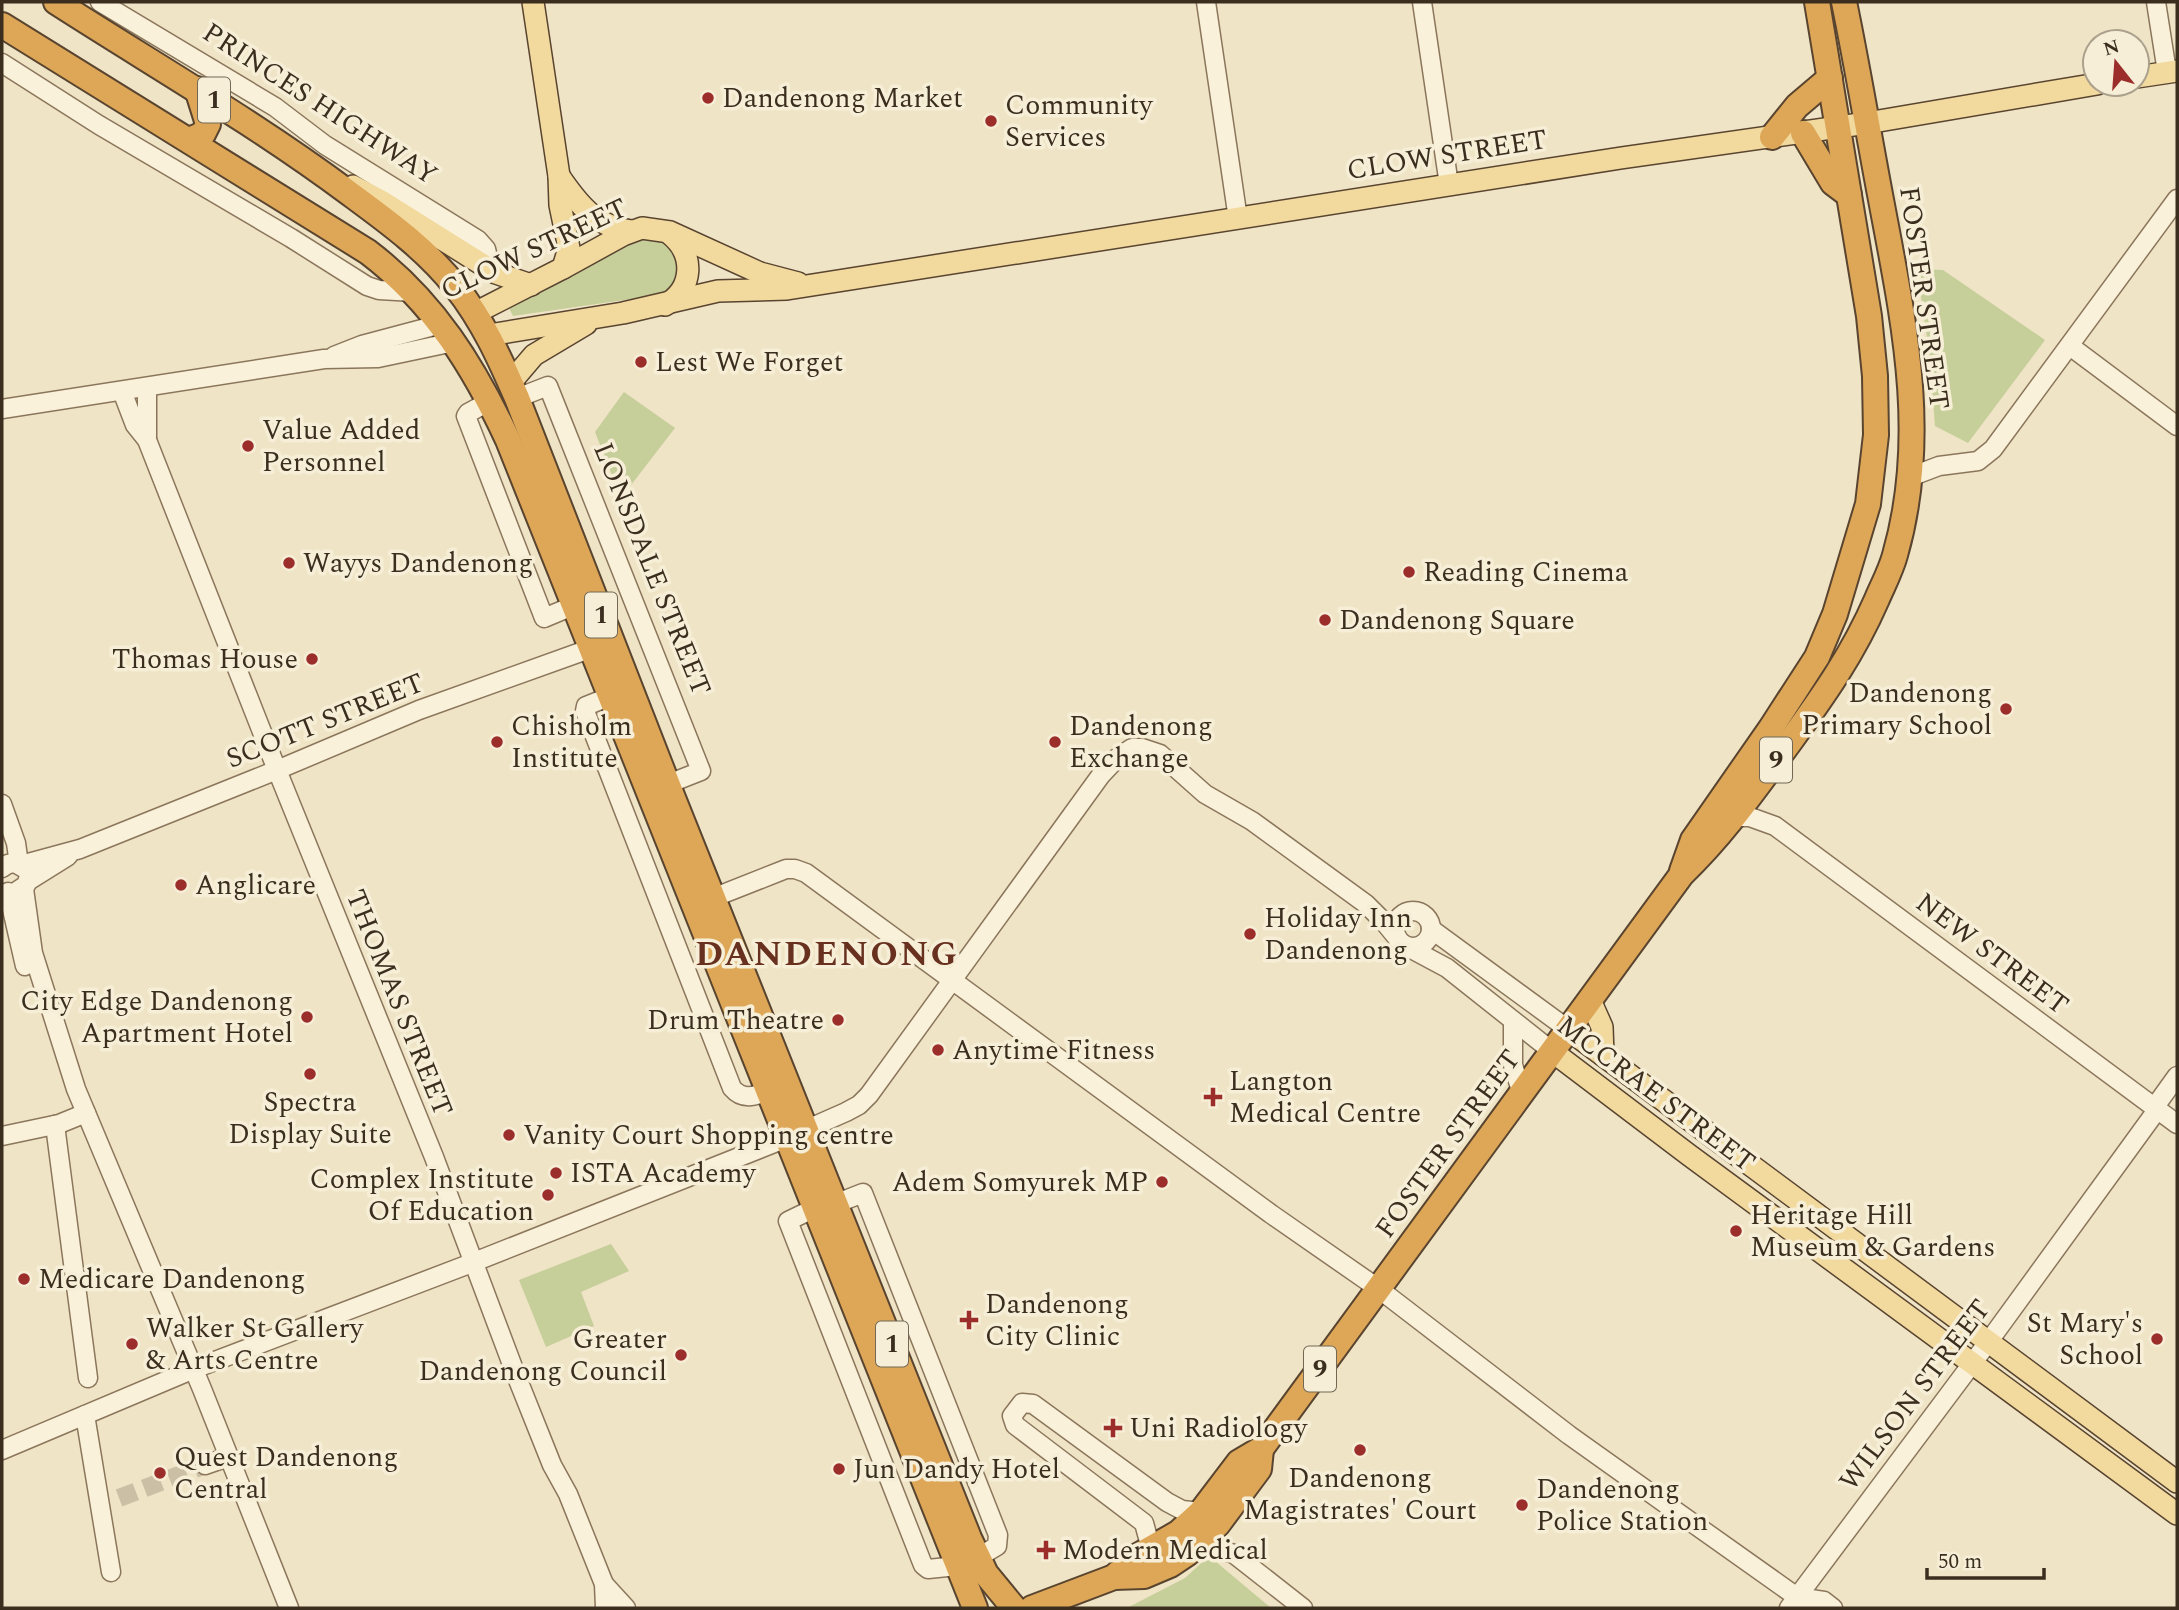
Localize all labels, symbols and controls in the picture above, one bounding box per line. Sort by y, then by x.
street label: PRINCES HIGHWAY [194,12,446,196]
north arrow [2081,28,2151,98]
text: N [2100,32,2123,64]
place label: Dandenong Market [722,77,963,120]
road number: 1 [198,78,230,122]
place label: Community Services [1005,84,1154,159]
marker: Dandenong Market [700,90,716,106]
marker: Community Services [983,113,999,129]
street label: CLOW STREET [1344,118,1550,192]
street label: FOSTER STREET [1887,184,1961,412]
street label: CLOW STREET [433,187,635,311]
place label: Lest We Forget [655,341,844,384]
marker: Lest We Forget [633,354,649,370]
place label: Value Added Personnel [262,409,420,484]
street label: LONSDALE STREET [582,436,722,702]
marker: Value Added Personnel [240,438,256,454]
place label: Wayys Dandenong [303,542,533,585]
place label: Reading Cinema [1423,551,1629,594]
marker: Wayys Dandenong [281,555,297,571]
marker: Reading Cinema [1401,564,1417,580]
road number: 1 [585,593,617,638]
place label: Dandenong Square [1339,599,1575,642]
marker: Dandenong Square [1317,612,1333,628]
place label: Thomas House [112,638,298,681]
marker: Thomas House [304,651,320,667]
street label: SCOTT STREET [219,662,431,780]
place label: Dandenong Primary School [1802,672,1992,747]
marker: Dandenong Primary School [1998,701,2014,717]
place label: Chisholm Institute [511,705,632,780]
place label: Dandenong Exchange [1069,705,1213,780]
marker: Chisholm Institute [489,734,505,750]
marker: Dandenong Exchange [1047,734,1063,750]
road number: 9 [1760,738,1792,782]
place label: Anglicare [195,864,316,907]
marker: Anglicare [173,877,189,893]
street label: NEW STREET [1906,882,2078,1026]
street label: THOMAS STREET [334,883,464,1123]
place label: Holiday Inn Dandenong [1264,897,1412,972]
marker: Holiday Inn Dandenong [1242,926,1258,942]
district label: DANDENONG [695,928,959,981]
place label: City Edge Dandenong Apartment Hotel [20,980,293,1055]
place label: Drum Theatre [647,999,824,1042]
street label: MCCRAE STREET [1547,1005,1765,1183]
marker: City Edge Dandenong Apartment Hotel [299,1009,315,1025]
marker: Drum Theatre [830,1012,846,1028]
place label: Anytime Fitness [952,1029,1155,1072]
street label: FOSTER STREET [1364,1040,1532,1248]
marker: Anytime Fitness [930,1042,946,1058]
place label: Langton Medical Centre [1229,1060,1421,1135]
marker: Spectra Display Suite [302,1066,318,1082]
place label: Spectra Display Suite [228,1081,392,1156]
marker: Langton Medical Centre [1203,1087,1223,1107]
place label: Vanity Court Shopping centre [523,1114,894,1157]
marker: Vanity Court Shopping centre [501,1127,517,1143]
place label: ISTA Academy [570,1152,757,1195]
place label: Complex Institute Of Education [309,1158,534,1233]
place label: Adem Somyurek MP [892,1161,1148,1204]
marker: ISTA Academy [548,1165,564,1181]
marker: Adem Somyurek MP [1154,1174,1170,1190]
marker: Complex Institute Of Education [540,1187,556,1203]
place label: Heritage Hill Museum & Gardens [1750,1194,1995,1269]
marker: Heritage Hill Museum & Gardens [1728,1223,1744,1239]
place label: Medicare Dandenong [38,1258,305,1301]
marker: Medicare Dandenong [16,1271,32,1287]
place label: Dandenong City Clinic [985,1283,1129,1358]
street label: WILSON STREET [1828,1290,2002,1500]
place label: St Mary's School [2027,1302,2143,1377]
place label: Walker St Gallery & Arts Centre [146,1307,365,1382]
marker: Dandenong City Clinic [959,1310,979,1330]
place label: Greater Dandenong Council [418,1318,667,1393]
road number: 1 [876,1322,908,1366]
marker: St Mary's School [2149,1331,2165,1347]
marker: Walker St Gallery & Arts Centre [124,1336,140,1352]
road number: 9 [1304,1346,1336,1392]
marker: Greater Dandenong Council [673,1347,689,1363]
place label: Uni Radiology [1129,1407,1309,1450]
marker: Uni Radiology [1103,1418,1123,1438]
place label: Quest Dandenong Central [174,1436,398,1511]
marker: Dandenong Magistrates' Court [1352,1442,1368,1458]
place label: Jun Dandy Hotel [853,1448,1060,1491]
place label: Dandenong Magistrates' Court [1243,1457,1477,1532]
marker: Jun Dandy Hotel [831,1461,847,1477]
marker: Quest Dandenong Central [152,1465,168,1481]
place label: Dandenong Police Station [1536,1468,1708,1543]
marker: Dandenong Police Station [1514,1497,1530,1513]
place label: Modern Medical [1062,1529,1268,1572]
scale bar [1927,1536,2044,1580]
marker: Modern Medical [1036,1540,1056,1560]
text: 50 m [1938,1546,1982,1578]

